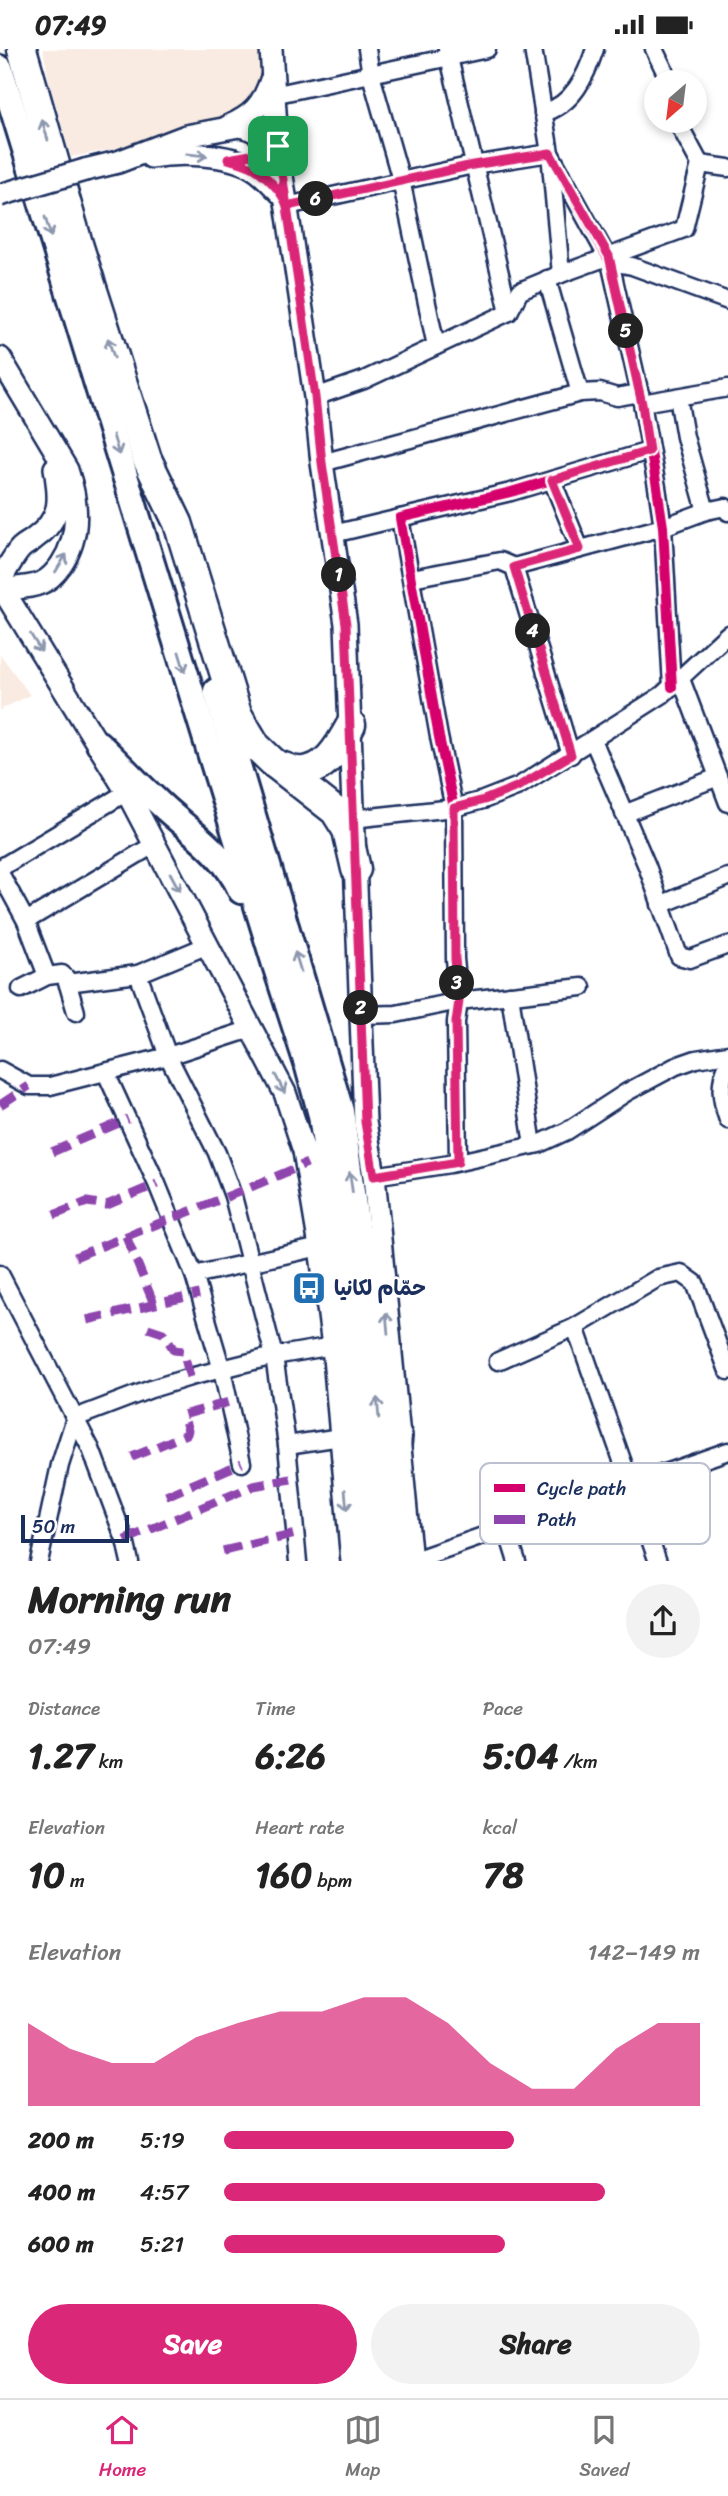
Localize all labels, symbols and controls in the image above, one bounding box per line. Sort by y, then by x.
text: 07:49 [35,2,106,48]
north arrow [644,70,707,133]
map controls [644,70,707,133]
pin [248,116,308,176]
one-way arrow [38,119,51,142]
icon: arrive [259,127,297,165]
one-way arrow [185,149,208,162]
pin: 6 [298,181,334,217]
text: 6 [310,182,321,215]
one-way arrow [43,216,56,238]
pin: 5 [608,313,644,349]
text: 5 [620,314,631,347]
one-way arrow [104,337,116,359]
one-way arrow [110,433,123,455]
one-way arrow [55,553,69,573]
pin: 1 [322,557,356,593]
text: 1 [334,558,343,591]
pin: 4 [516,613,550,649]
text: 4 [527,614,538,647]
one-way arrow [30,632,44,652]
one-way arrow [177,651,190,673]
one-way arrow [168,871,182,892]
one-way arrow [290,951,303,973]
pin: 3 [440,965,475,1000]
text: 3 [451,966,462,999]
pin: 2 [344,991,378,1025]
text: 2 [355,991,366,1024]
one-way arrow [273,1073,287,1094]
one-way arrow [344,1171,357,1194]
bus stop icon: حمّام لكانيا [290,1269,328,1307]
place label: حمّام لكانيا [334,1269,426,1307]
one-way arrow [381,1312,394,1335]
one-way arrow [371,1397,384,1420]
legend [480,1463,710,1544]
text: Cycle path [537,1472,626,1505]
one-way arrow [340,1488,353,1511]
text: Path [537,1503,576,1536]
text: 50 m [32,1510,75,1543]
scale bar [21,1513,130,1544]
text: Morning run [28,1566,231,1633]
button: share [626,1584,700,1658]
text: 07:49 [28,1626,91,1667]
text: Distance [28,1692,100,1725]
text: Time [255,1692,296,1725]
text: Pace [483,1692,523,1725]
text: 1.27 [28,1725,94,1787]
text: 6:26 [255,1725,326,1787]
text: 5:04 [483,1725,559,1787]
text: km [94,1745,123,1778]
text: /km [559,1745,598,1778]
text: Elevation [28,1811,105,1844]
text: Heart rate [255,1811,345,1844]
text: kcal [483,1811,517,1844]
text: 10 [28,1844,65,1906]
text: 160 [255,1844,312,1906]
text: 78 [483,1844,524,1906]
text: m [65,1864,85,1897]
text: bpm [312,1864,352,1897]
text: Elevation [28,1932,121,1973]
text: 142–149 m [587,1932,700,1973]
text: 200 m [28,2120,94,2161]
text: 5:19 [140,2120,185,2161]
text: 400 m [28,2172,95,2213]
text: 4:57 [140,2172,189,2213]
text: 600 m [28,2224,94,2265]
text: 5:21 [140,2224,184,2265]
button: Save [28,2304,357,2384]
button: Share [371,2304,700,2384]
tab: Home [99,2411,146,2486]
tab: Map [344,2411,382,2486]
tab: Saved [579,2411,629,2486]

